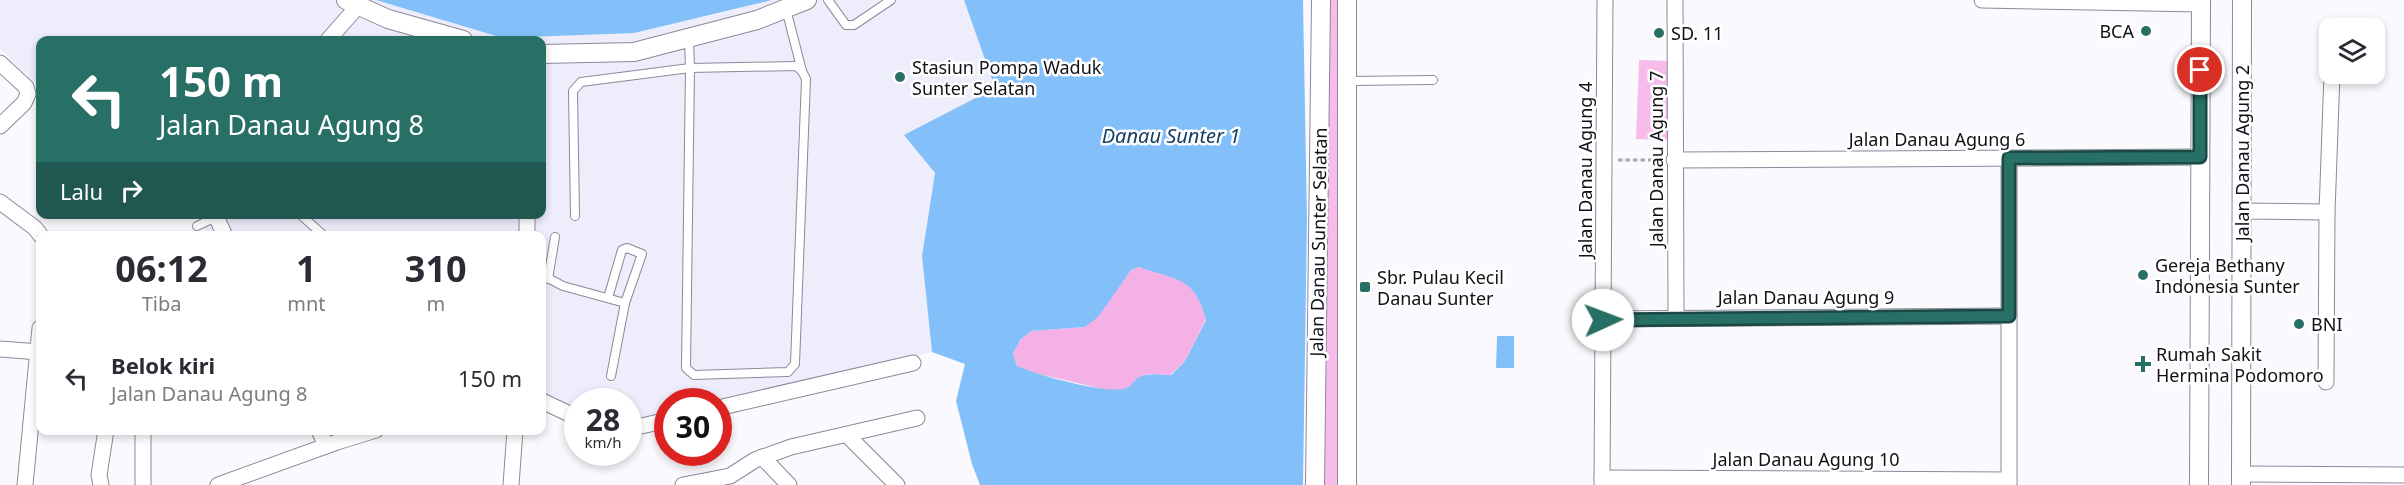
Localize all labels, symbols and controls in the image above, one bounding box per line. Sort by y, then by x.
map controls [2319,18,2385,84]
button: layers [2319,18,2385,84]
place label: BCA [2099,19,2134,43]
place label: SD. 11 [1671,21,1723,45]
marker: BCA [2139,24,2153,38]
marker: SD. 11 [1652,26,1666,40]
pin [2174,44,2225,95]
text: 150 m [159,52,283,109]
icon: arrive [2183,53,2216,86]
place label: Stasiun Pompa Waduk Sunter Selatan [912,55,1102,100]
icon: left [60,60,138,138]
street label: Jalan Danau Agung 2 [2230,65,2254,243]
marker: Stasiun Pompa Waduk Sunter Selatan [893,70,907,84]
street label: Jalan Danau Agung 7 [1644,71,1668,249]
street label: Jalan Danau Agung 4 [1573,82,1597,260]
text: Jalan Danau Agung 8 [159,106,424,143]
water label: Danau Sunter 1 [1102,122,1240,149]
street label: Jalan Danau Sunter Selatan [1304,127,1332,359]
street label: Jalan Danau Agung 6 [1847,127,2025,151]
icon: right [115,174,148,207]
text: Lalu [60,176,103,206]
text: 06:12 [115,244,208,293]
text: 1 [296,244,317,293]
text: 310 [405,244,467,293]
place label: Gereja Bethany Indonesia Sunter [2155,253,2300,298]
place label: Sbr. Pulau Kecil Danau Sunter [1377,265,1504,310]
marker: Gereja Bethany Indonesia Sunter [2136,268,2150,282]
marker: Sbr. Pulau Kecil Danau Sunter [1358,280,1372,294]
street label: Jalan Danau Agung 9 [1716,285,1894,309]
position arrow [1571,288,1635,352]
text: Tiba [142,290,182,317]
text: mnt [287,290,325,317]
text: m [426,290,445,317]
place label: BNI [2311,312,2342,336]
marker: BNI [2292,317,2306,331]
place label: Rumah Sakit Hermina Podomoro [2156,342,2324,387]
text: Belok kiri [111,350,215,380]
marker: Rumah Sakit Hermina Podomoro [2134,355,2152,373]
icon: left [60,362,93,395]
text: 150 m [458,363,522,393]
text: Jalan Danau Agung 8 [111,380,307,407]
speed limit sign: 30 [654,388,732,466]
text: 28 [586,399,620,440]
text: km/h [585,432,621,452]
street label: Jalan Danau Agung 10 [1711,447,1899,471]

